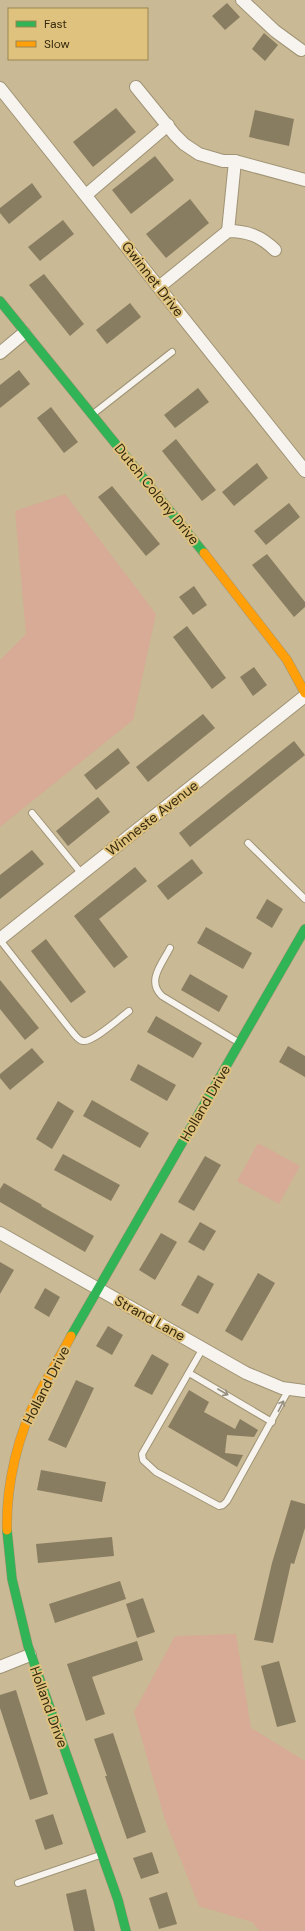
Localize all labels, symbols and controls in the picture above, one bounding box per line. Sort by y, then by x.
legend [8,8,148,60]
text: Fast [44,16,67,32]
text: Slow [44,36,70,52]
street label: Gwinnet Drive [118,238,188,320]
street label: Dutch Colony Drive [111,440,203,548]
street label: Winneste Avenue [102,776,202,860]
street label: Holland Drive [176,1061,234,1144]
street label: Strand Lane [112,1291,188,1345]
street label: Holland Drive [19,1343,73,1427]
one-way arrow [217,1389,229,1397]
one-way arrow [278,1400,285,1412]
street label: Holland Drive [26,1664,72,1750]

